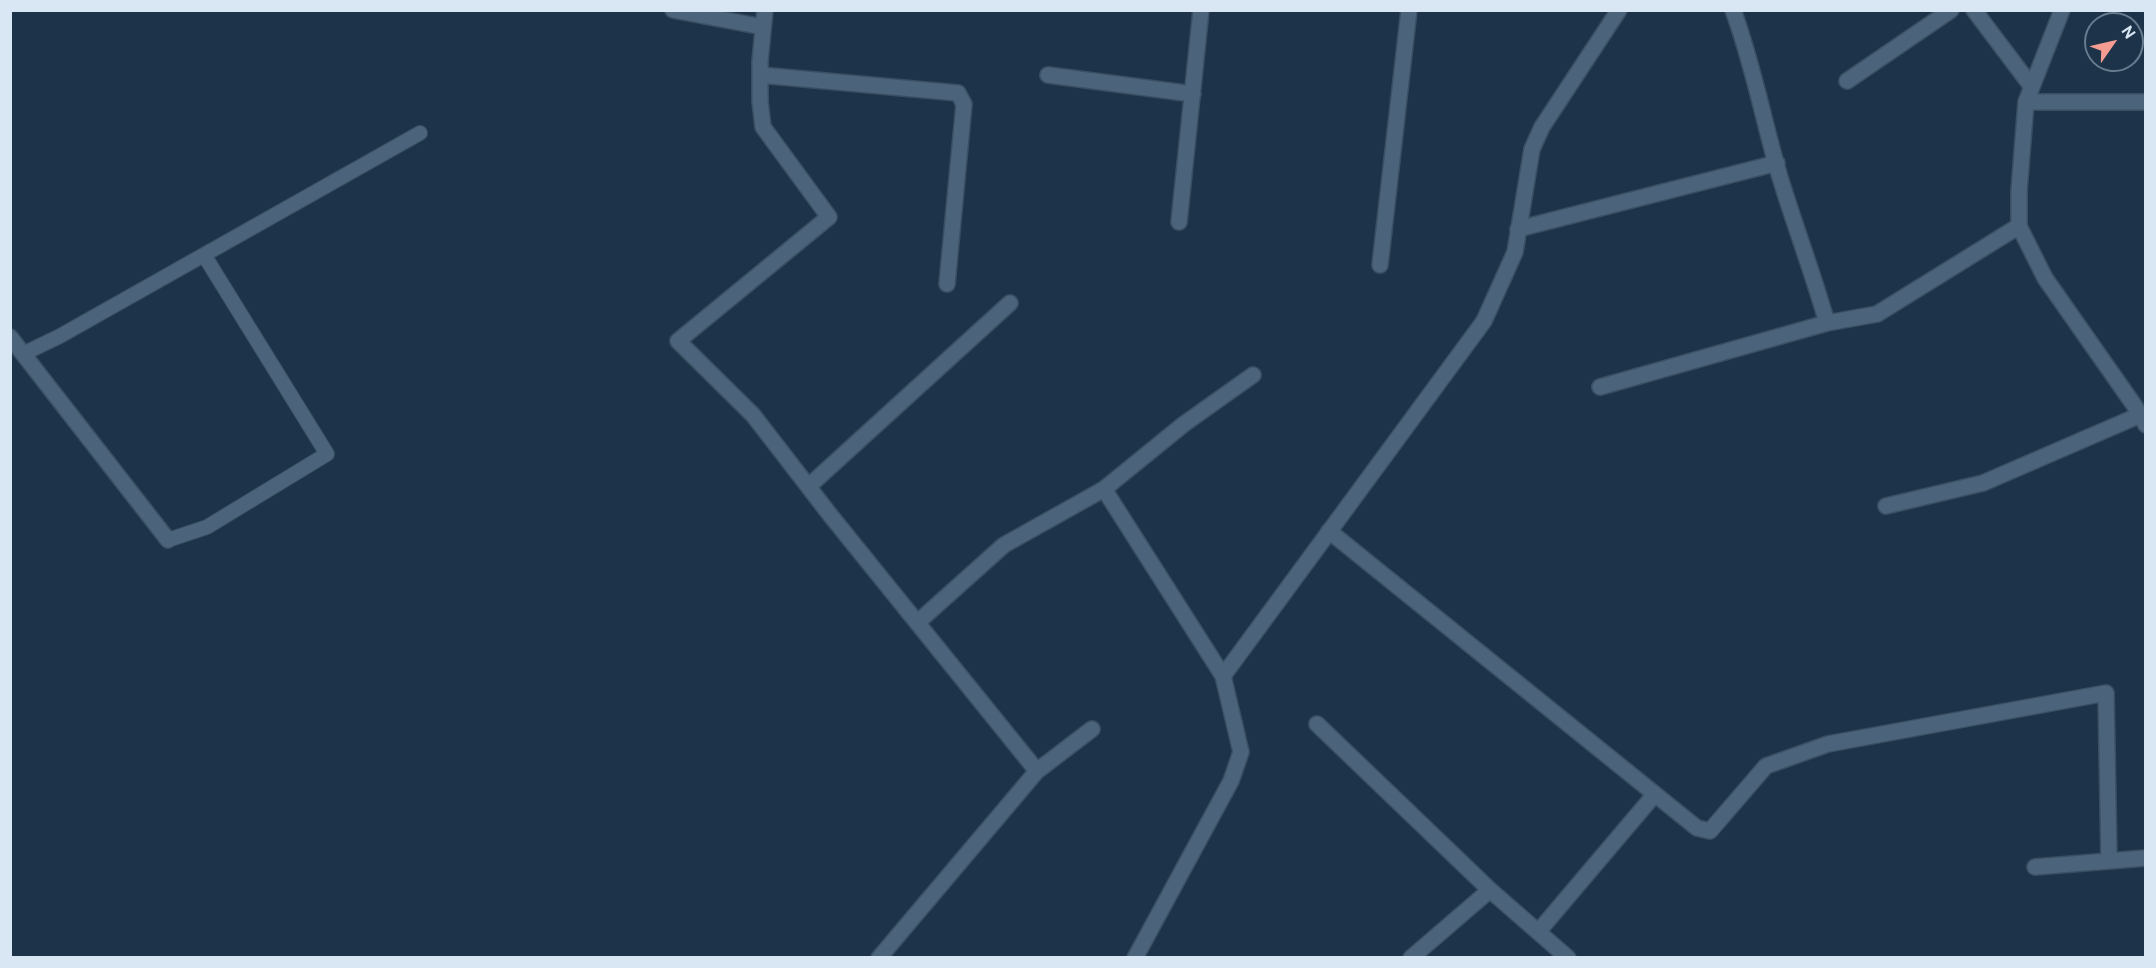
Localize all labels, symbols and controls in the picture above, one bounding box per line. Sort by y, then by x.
north arrow [2084,12,2144,72]
text: N [2116,23,2139,43]

